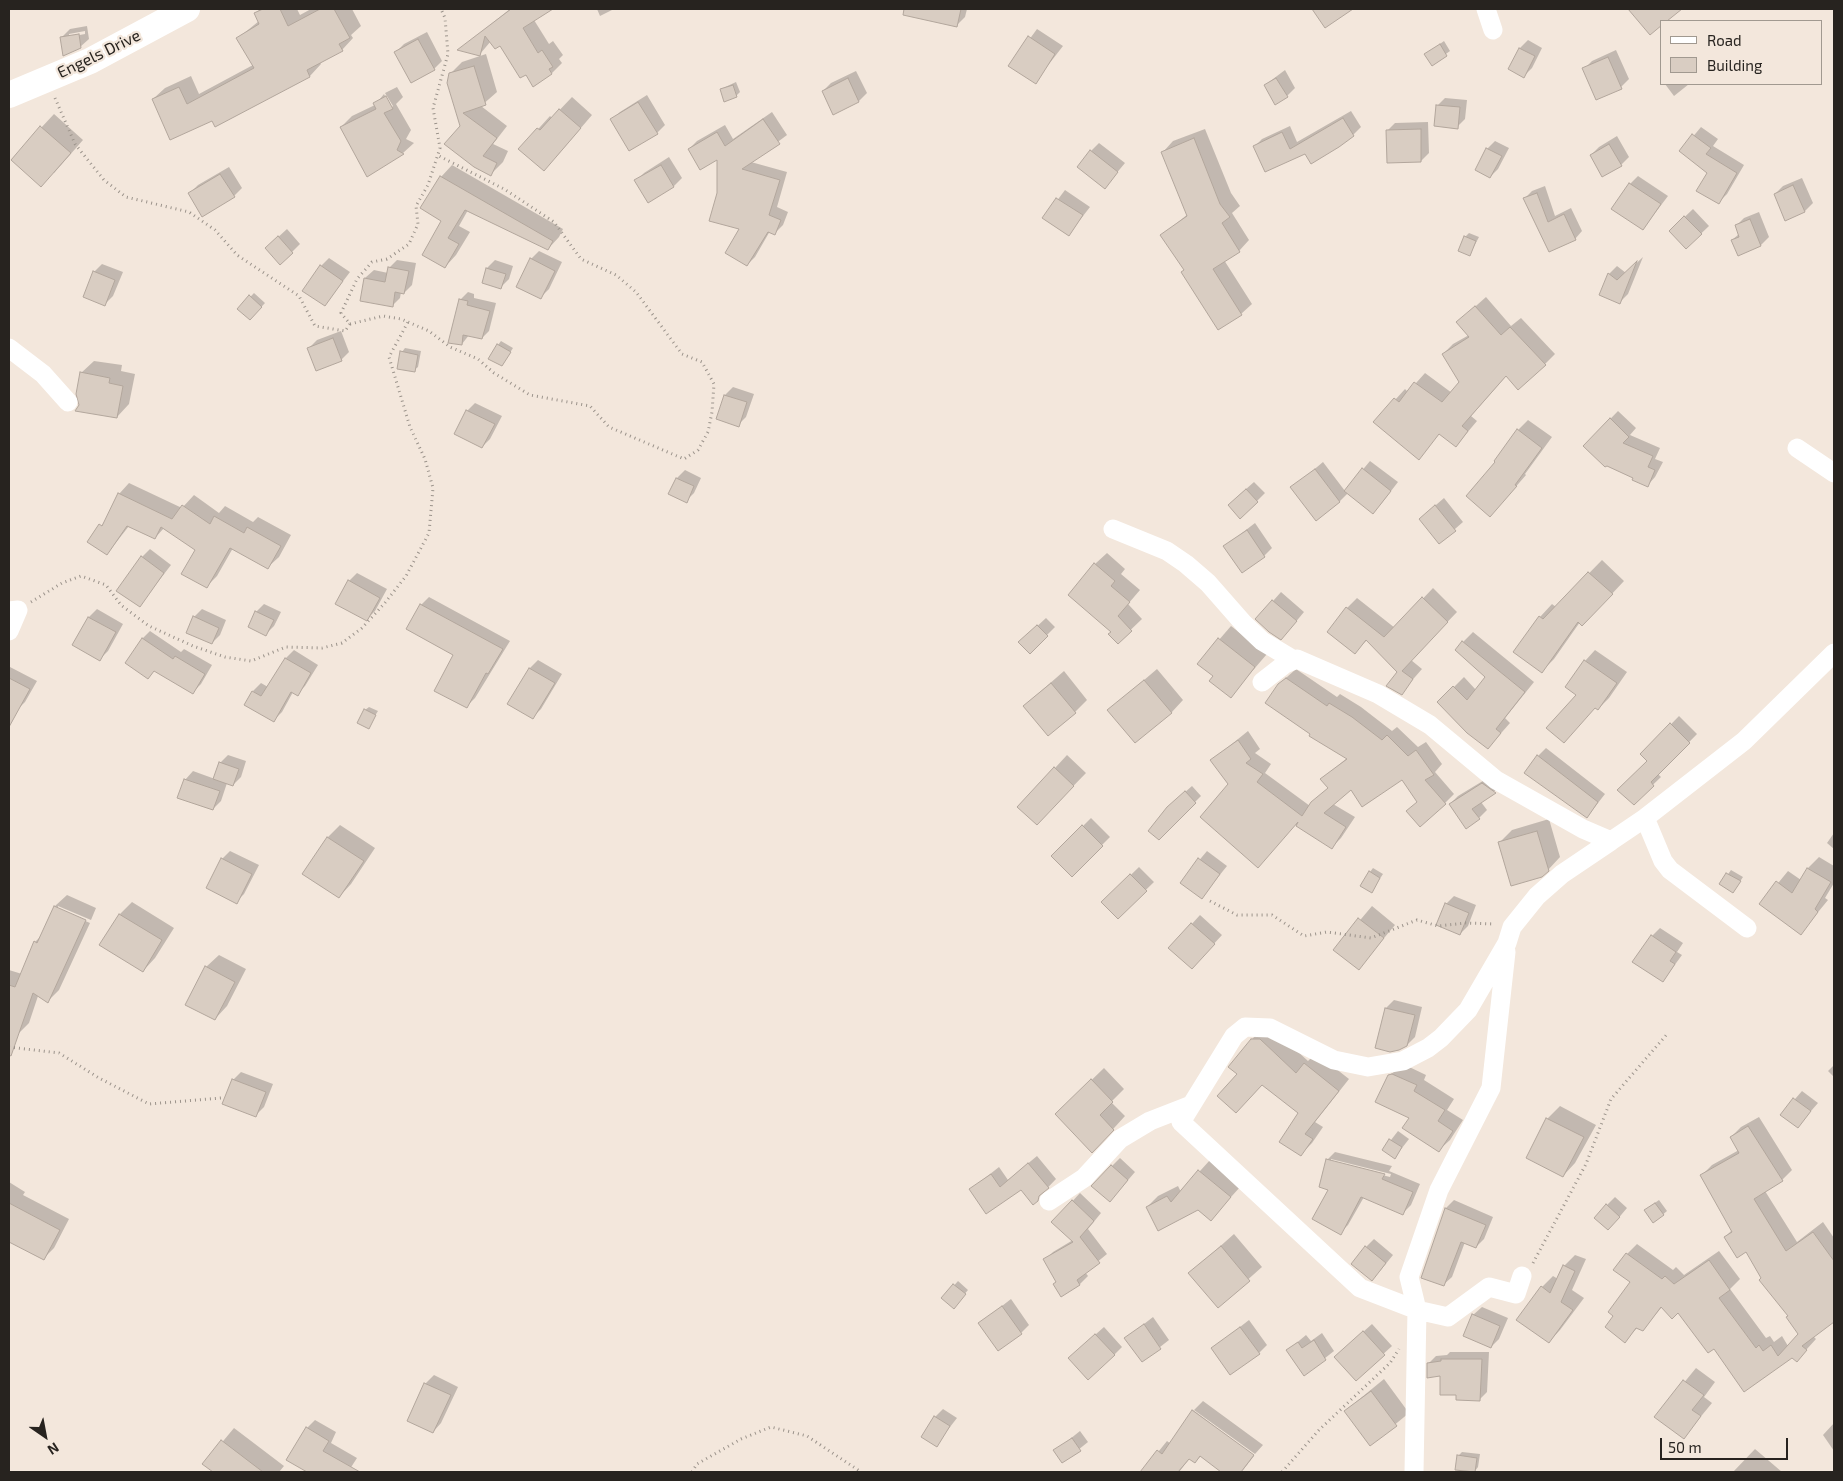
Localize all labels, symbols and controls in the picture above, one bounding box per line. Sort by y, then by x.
legend [1660,20,1823,85]
street label: Engels Drive [54,26,144,82]
text: Road [1707,31,1742,49]
text: Building [1707,56,1762,74]
north arrow [20,1411,70,1461]
scale bar [1663,1428,1790,1460]
text: 50 m [1668,1438,1702,1456]
text: N [45,1439,62,1459]

